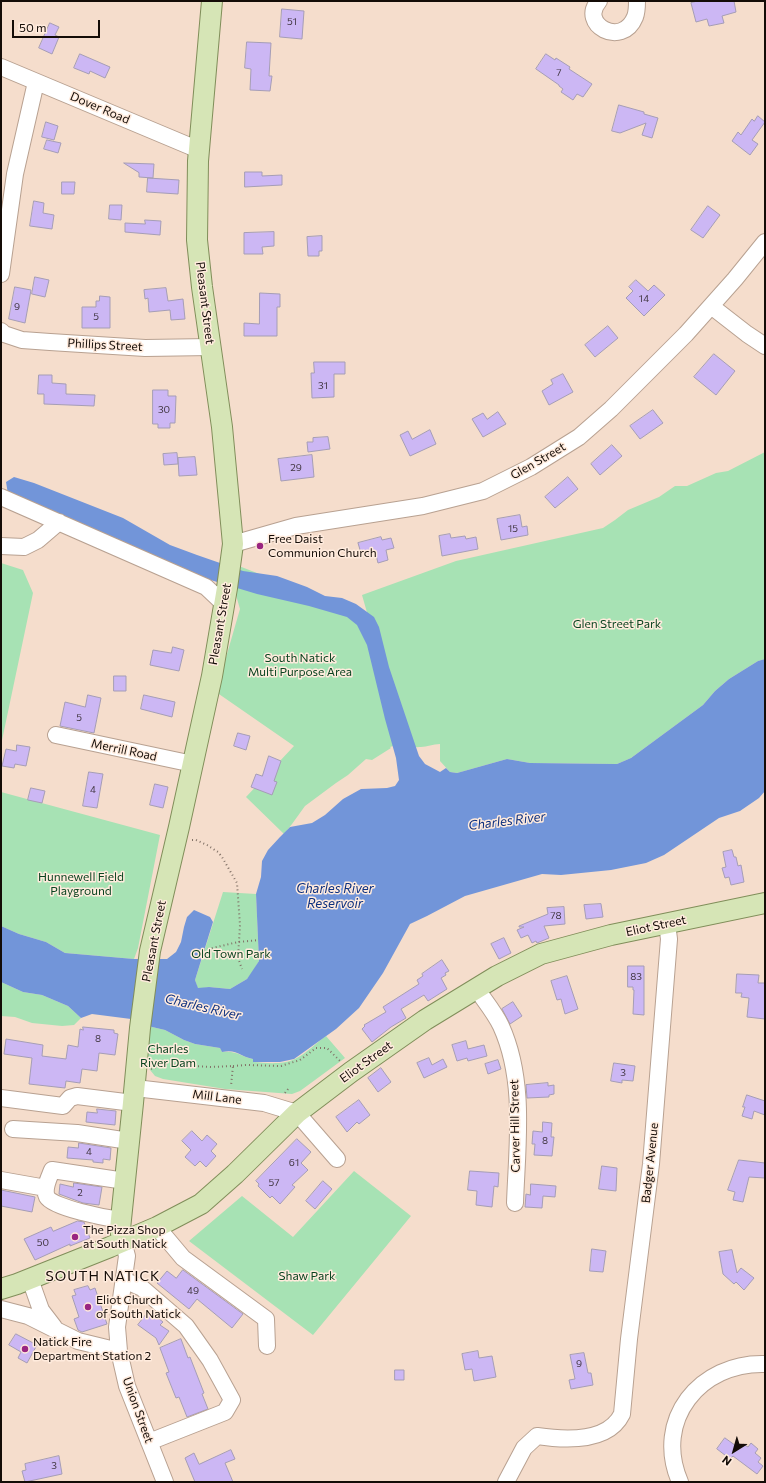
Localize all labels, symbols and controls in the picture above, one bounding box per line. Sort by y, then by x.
scale bar [14,12,102,38]
house number: 51 [287,16,297,28]
text: 50 m [19,20,47,34]
house number: 7 [556,67,562,79]
street label: Dover Road [68,89,132,127]
street label: Pleasant Street [193,261,217,345]
house number: 14 [639,293,649,305]
house number: 9 [14,301,20,313]
house number: 5 [93,311,99,323]
street label: Phillips Street [67,336,143,354]
house number: 31 [318,380,328,392]
house number: 30 [158,404,170,416]
street label: Glen Street [508,439,568,483]
house number: 29 [290,462,302,474]
house number: 15 [508,523,518,535]
place label: Free Daist Communion Church [268,532,377,560]
marker: Free Daist Communion Church [255,541,265,551]
street label: Pleasant Street [206,582,234,666]
park label: Glen Street Park [573,617,661,631]
park label: South Natick Multi Purpose Area [248,651,352,679]
house number: 5 [76,712,82,724]
street label: Merrill Road [90,736,158,764]
house number: 4 [90,784,96,796]
water label: Charles River [468,809,546,833]
park label: Hunnewell Field Playground [38,870,124,898]
water label: Charles River Reservoir [296,881,374,912]
street label: Pleasant Street [139,899,169,983]
house number: 78 [550,910,562,922]
street label: Eliot Street [624,913,688,939]
park label: Old Town Park [191,947,271,961]
house number: 83 [630,971,642,983]
water label: Charles River [163,991,243,1023]
house number: 8 [95,1033,101,1045]
street label: Eliot Street [337,1038,395,1086]
park label: Charles River Dam [140,1042,196,1070]
house number: 3 [620,1067,626,1079]
street label: Carver Hill Street [507,1079,523,1173]
street label: Mill Lane [192,1087,242,1107]
street label: Badger Avenue [639,1122,661,1204]
house number: 8 [542,1135,548,1147]
house number: 4 [86,1146,92,1158]
house number: 61 [289,1157,299,1169]
house number: 57 [268,1177,280,1189]
house number: 2 [77,1187,83,1199]
place label: The Pizza Shop at South Natick [83,1223,167,1251]
marker: The Pizza Shop at South Natick [70,1232,80,1242]
house number: 50 [37,1237,49,1249]
district label: SOUTH NATICK [46,1268,160,1284]
park label: Shaw Park [278,1269,336,1283]
house number: 49 [187,1285,199,1297]
place label: Eliot Church of South Natick [96,1293,181,1321]
marker: Eliot Church of South Natick [83,1302,93,1312]
place label: Natick Fire Department Station 2 [33,1335,151,1363]
marker: Natick Fire Department Station 2 [20,1344,30,1354]
house number: 9 [576,1358,582,1370]
street label: Union Street [119,1375,157,1445]
north arrow [714,1431,754,1471]
text: N [719,1453,734,1469]
house number: 3 [51,1460,57,1472]

